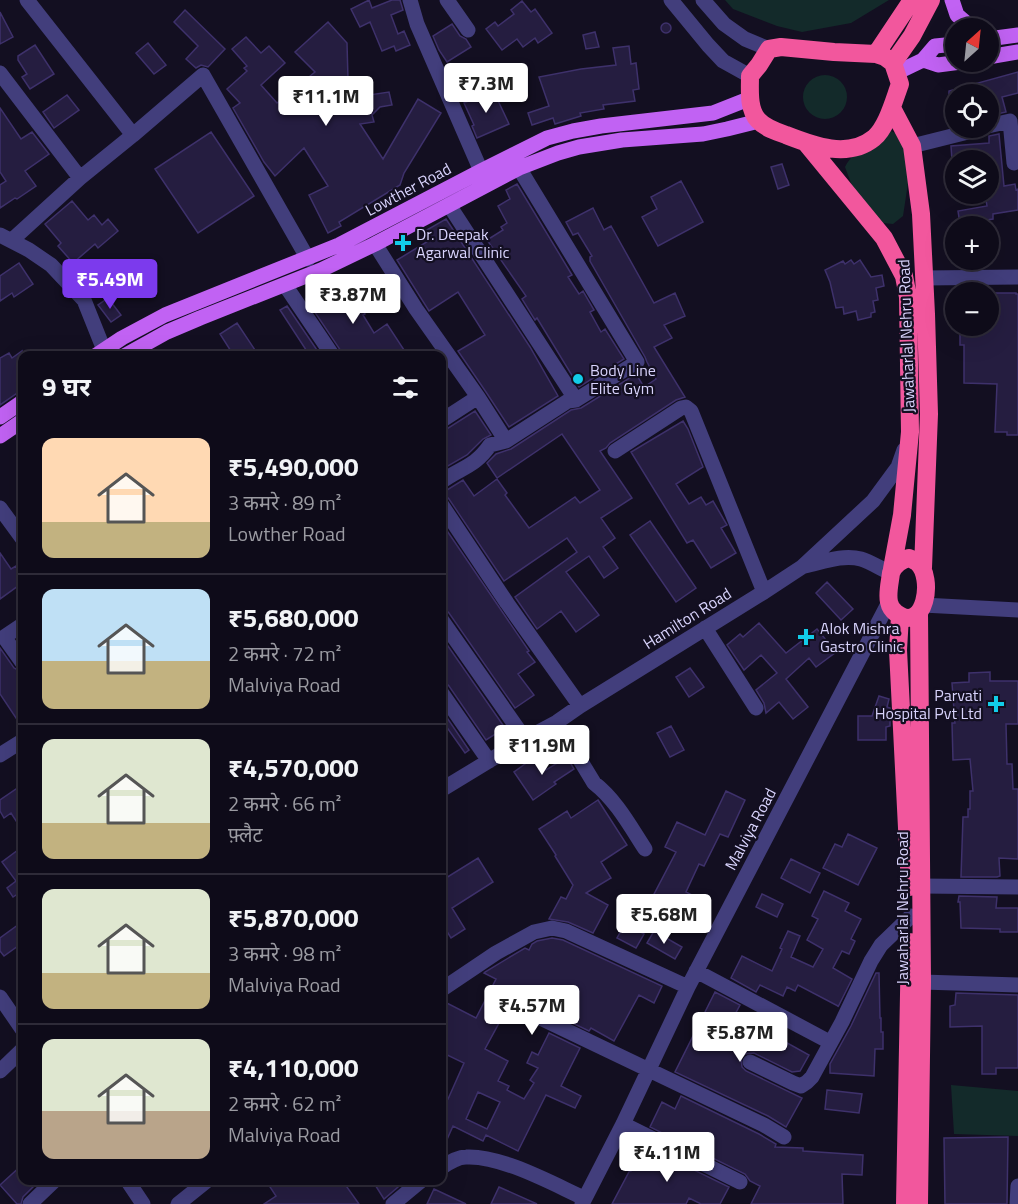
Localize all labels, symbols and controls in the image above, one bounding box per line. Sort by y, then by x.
north arrow [945,18,999,72]
map controls [945,18,999,336]
pin: ₹7.3M [444,63,528,114]
text: ₹7.3M [458,67,514,98]
pin: ₹11.1M [277,76,375,127]
text: ₹11.1M [292,80,360,111]
button: locate [945,84,999,138]
button: layers [945,150,999,204]
street label: Lowther Road [361,156,455,222]
button: + [945,216,999,270]
place label: Dr. Deepak Agarwal Clinic [416,222,510,264]
marker: Dr. Deepak Agarwal Clinic [394,234,412,252]
pin: ₹5.49M [61,259,159,310]
street label: Jawaharlal Nehru Road [891,259,921,413]
text: ₹5.49M [76,263,144,294]
pin: ₹3.87M [304,274,402,325]
text: ₹3.87M [319,278,387,309]
button: − [945,282,999,336]
place label: Body Line Elite Gym [590,358,656,400]
text: 9 घर [42,367,91,406]
icon: filters [389,371,422,404]
marker: Body Line Elite Gym [571,372,585,386]
text: ₹5,490,000 [228,447,358,486]
icon: home [90,462,162,534]
text: 3 कमरे · 89 m² [228,487,341,518]
text: Lowther Road [228,518,346,549]
street label: Hamilton Road [638,581,736,655]
text: ₹5,680,000 [228,598,358,637]
icon: home [90,613,162,685]
place label: Alok Mishra Gastro Clinic [820,616,903,658]
marker: Alok Mishra Gastro Clinic [797,628,815,646]
text: 2 कमरे · 72 m² [228,638,341,669]
text: Malviya Road [228,669,341,700]
place label: Parvati Hospital Pvt Ltd [875,683,982,725]
marker: Parvati Hospital Pvt Ltd [987,695,1005,713]
pin: ₹11.9M [493,725,591,776]
text: ₹11.9M [508,729,576,760]
text: ₹4,570,000 [228,748,358,787]
icon: home [90,763,162,835]
street label: Malviya Road [718,784,782,874]
text: 2 कमरे · 66 m² [228,788,341,819]
text: फ़्लैट [228,819,263,850]
street label: Jawaharlal Nehru Road [890,831,914,985]
pin: ₹5.68M [615,894,713,945]
text: ₹5,870,000 [228,898,358,937]
text: ₹5.68M [630,898,698,929]
icon: home [90,913,162,985]
text: 3 कमरे · 98 m² [228,938,341,969]
text: Malviya Road [228,969,341,1000]
pin: ₹4.57M [483,985,581,1036]
text: ₹4.57M [498,989,566,1020]
pin: ₹5.87M [691,1012,789,1063]
text: ₹5.87M [706,1016,774,1047]
text: ₹4,110,000 [228,1048,358,1087]
icon: home [90,1063,162,1135]
text: 2 कमरे · 62 m² [228,1088,341,1119]
text: Malviya Road [228,1119,341,1150]
pin: ₹4.11M [618,1132,716,1183]
text: ₹4.11M [633,1136,701,1167]

